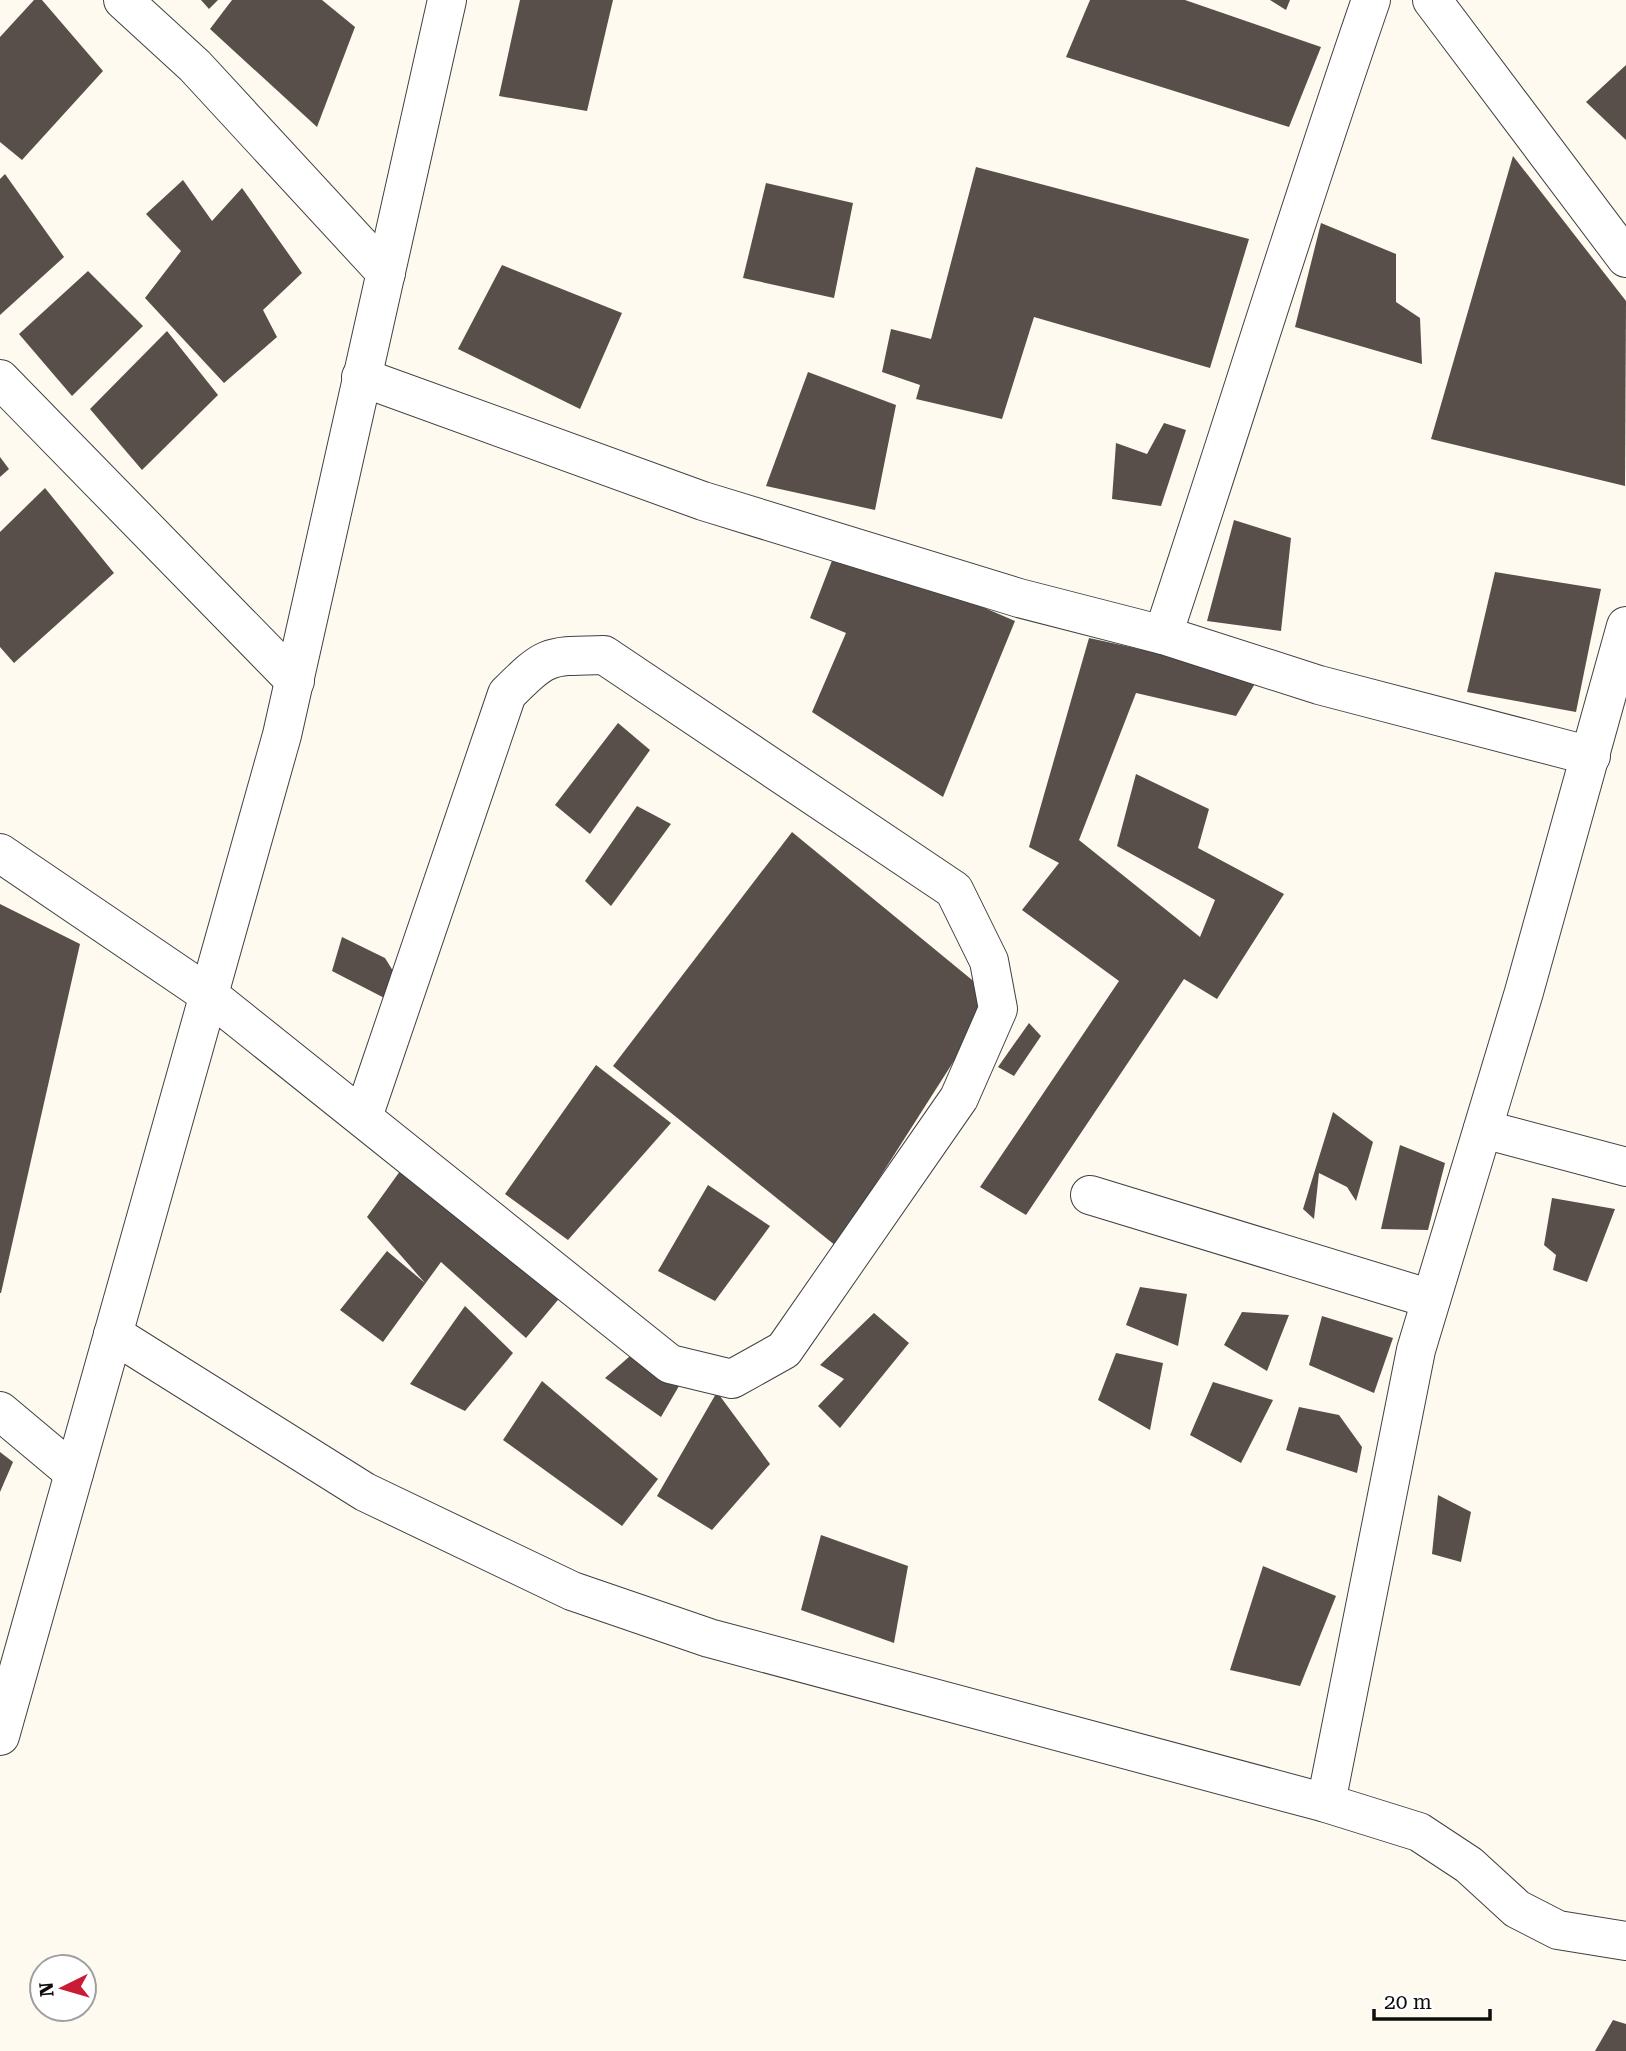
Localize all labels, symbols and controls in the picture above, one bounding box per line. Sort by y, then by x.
north arrow [28,1953,98,2023]
scale bar [1374,1978,1490,2022]
text: N [34,1981,59,1998]
text: 20 m [1384,1990,1432,2014]

